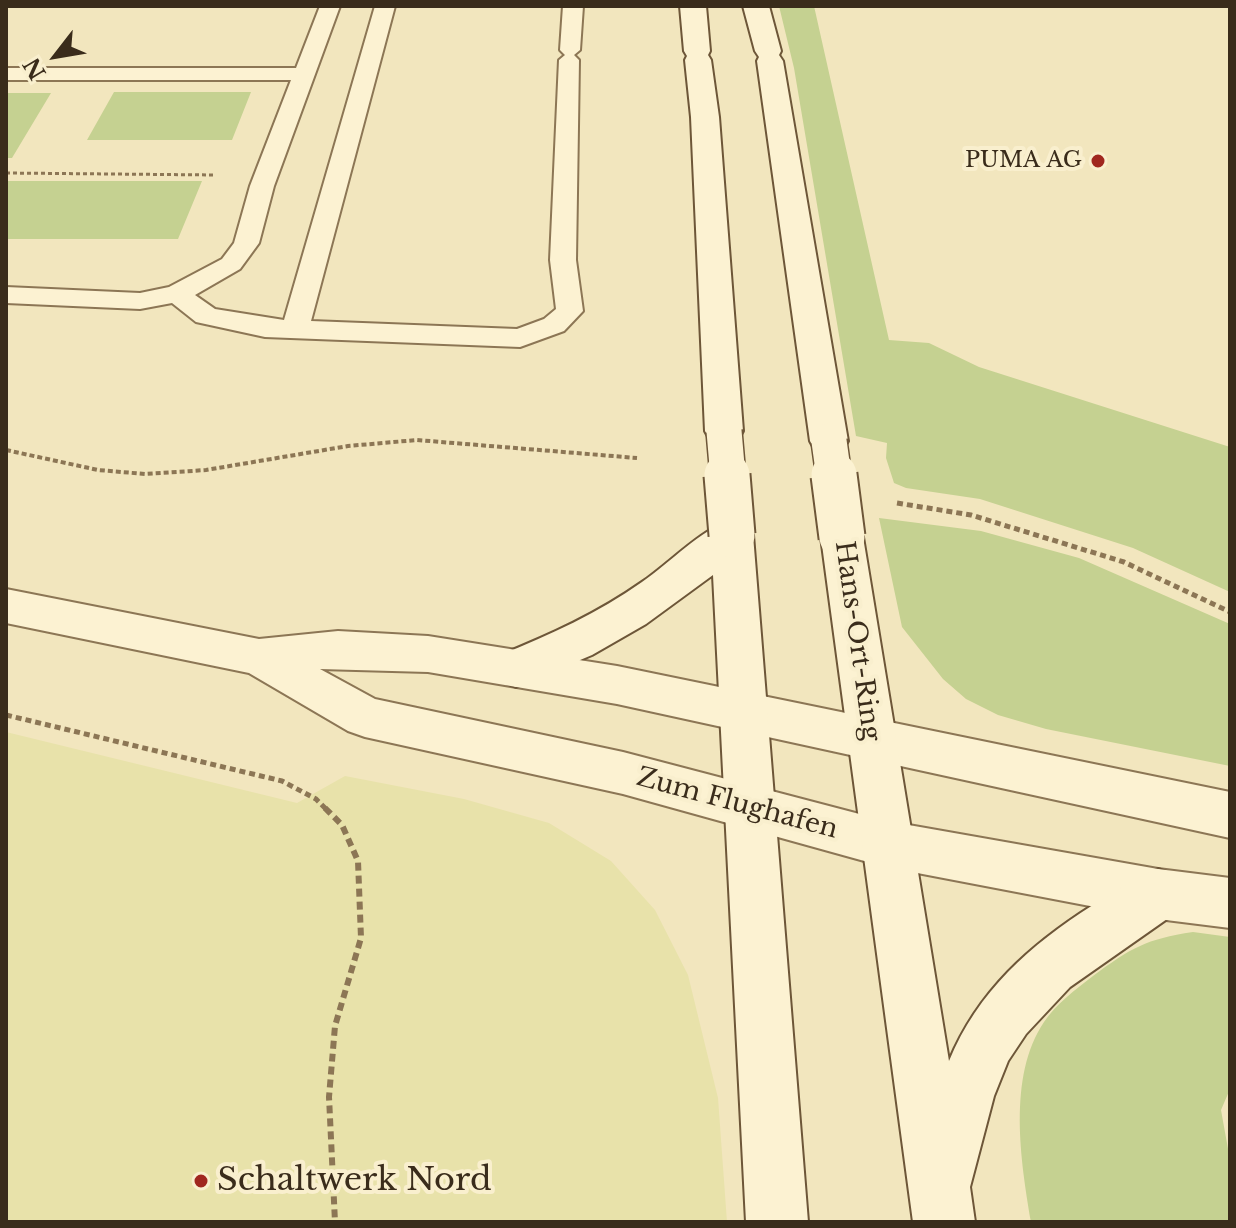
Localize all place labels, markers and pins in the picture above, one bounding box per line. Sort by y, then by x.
place label: PUMA AG [965,148,1082,174]
marker: PUMA AG [1089,152,1107,170]
place label: Schaltwerk Nord [217,1162,492,1200]
marker: Schaltwerk Nord [192,1172,210,1190]

